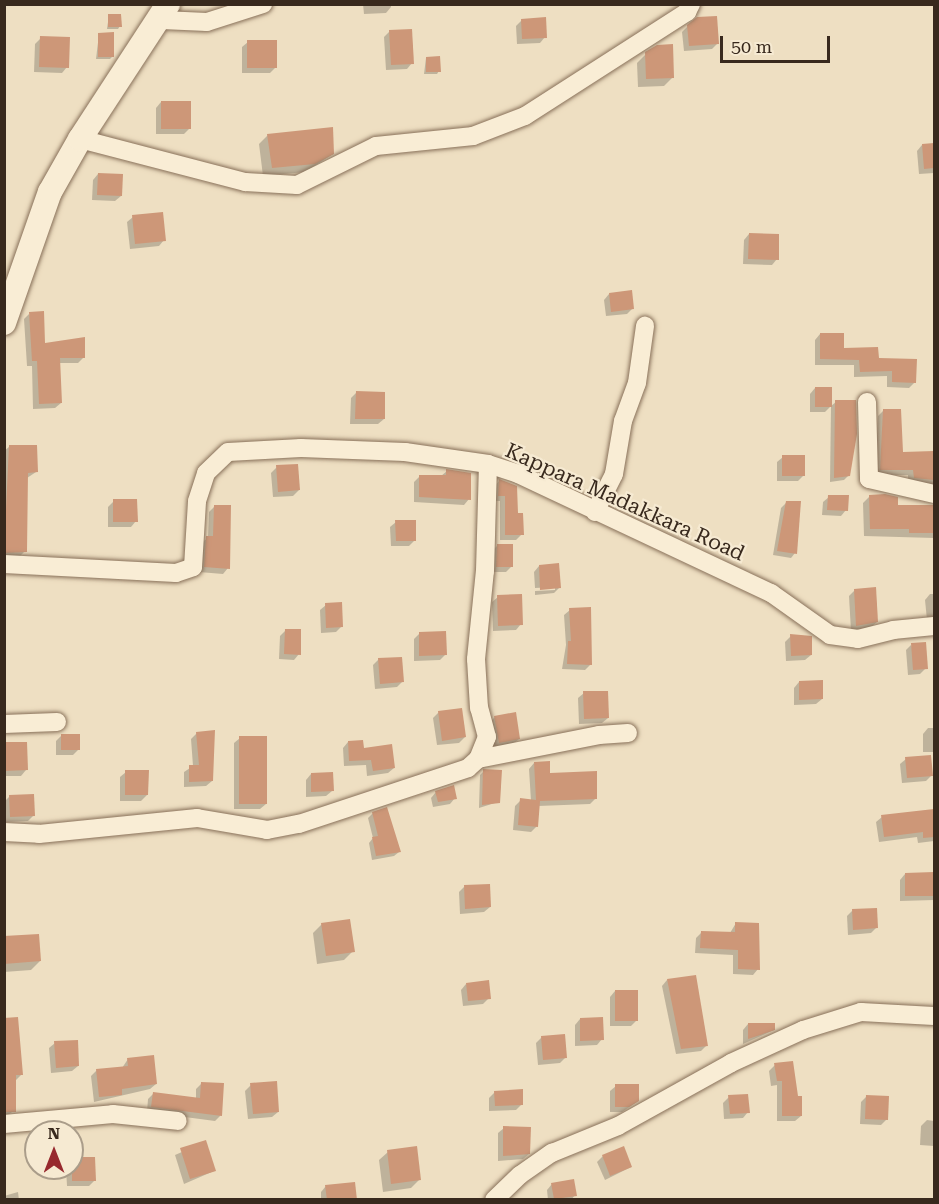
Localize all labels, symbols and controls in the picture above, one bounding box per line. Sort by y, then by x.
scale bar [723,24,832,62]
text: 50 m [731,36,772,57]
street label: Kappara Madakkara Road [501,438,749,566]
north arrow [24,1120,84,1180]
text: N [48,1124,60,1143]

